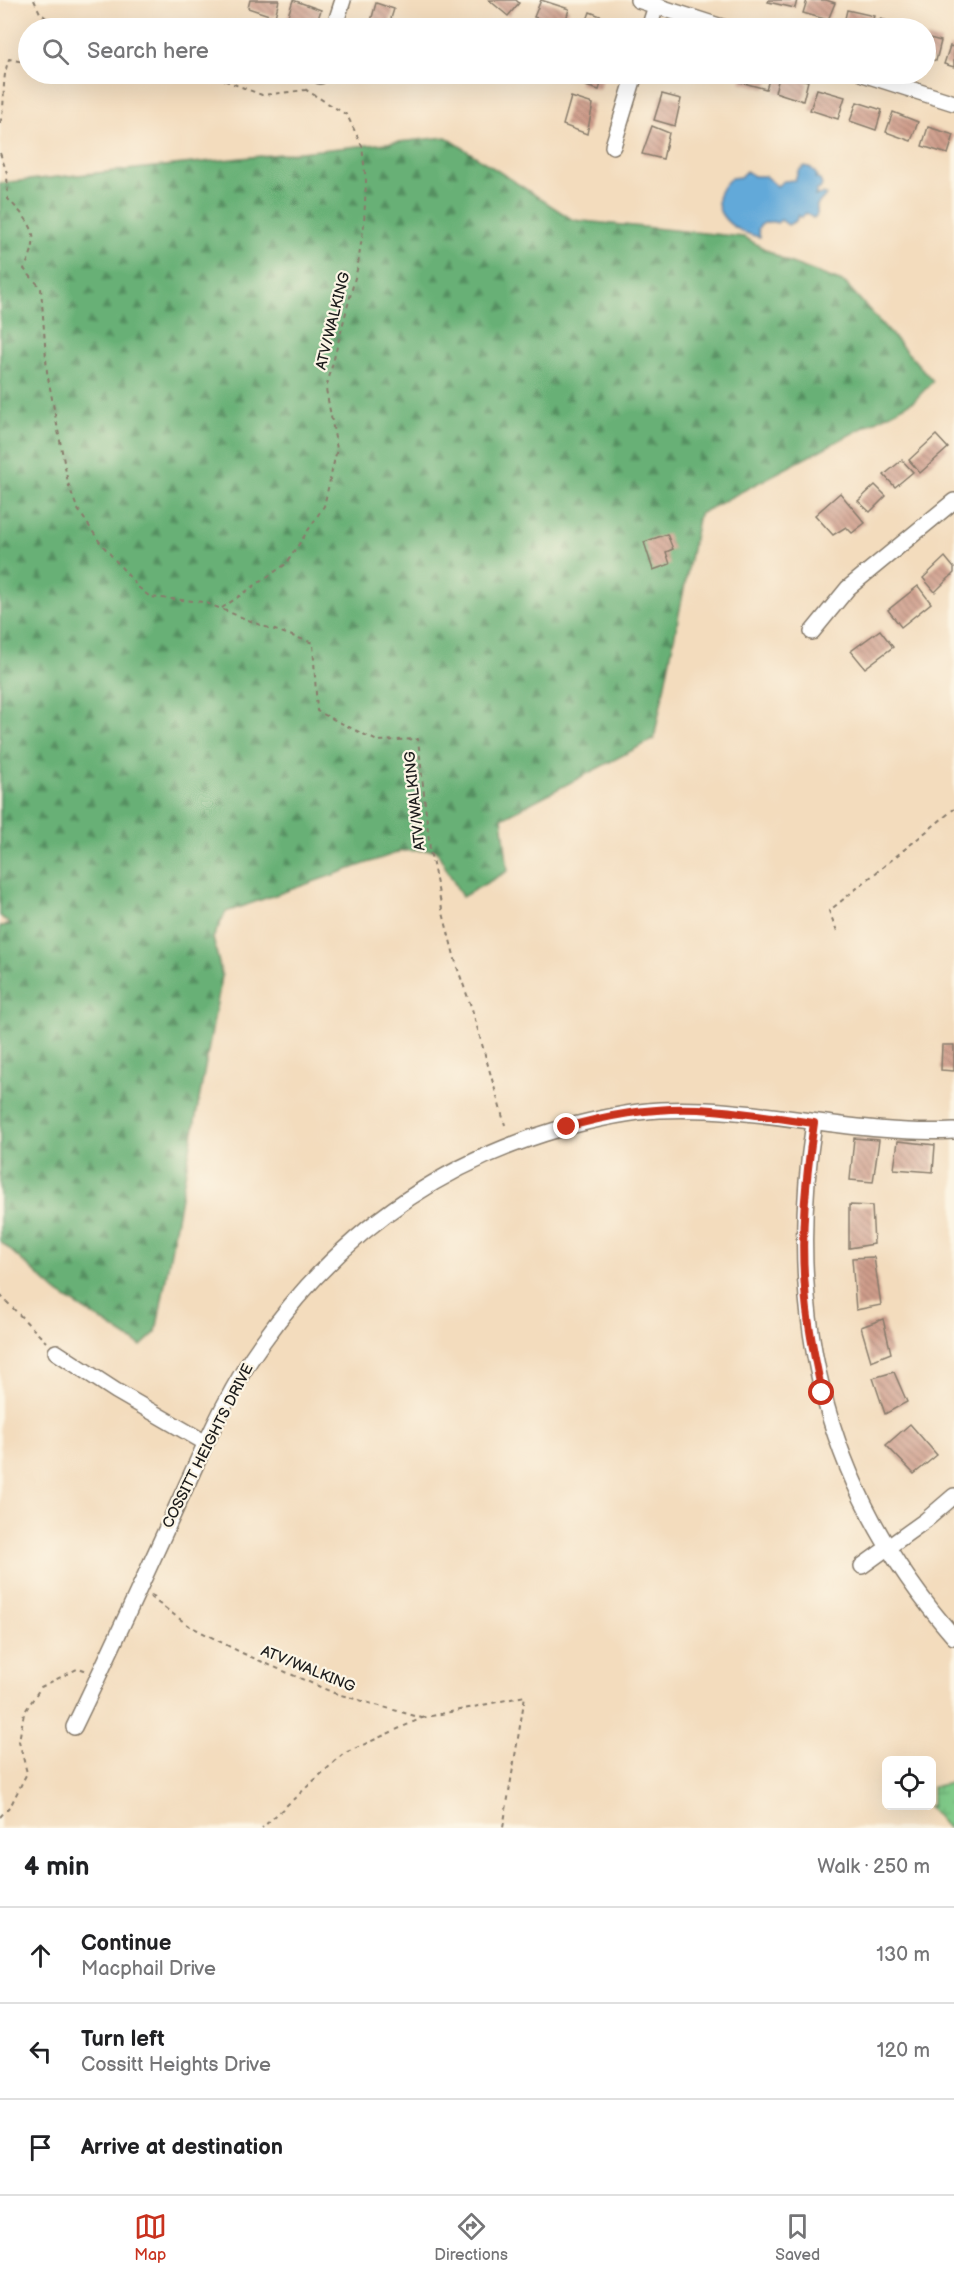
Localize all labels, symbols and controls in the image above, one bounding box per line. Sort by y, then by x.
search box [18,18,936,84]
icon: search [39,35,72,68]
text: Search here [87,38,209,65]
street label: ATV/WALKING [312,270,354,372]
street label: ATV/WALKING [400,750,430,852]
route end [553,1113,579,1139]
street label: COSSITT HEIGHTS DRIVE [158,1360,258,1531]
route start [808,1379,834,1405]
street label: ATV/WALKING [258,1641,358,1697]
map controls [882,1756,936,1810]
button: locate [882,1756,936,1810]
text: 4 min [24,1852,89,1883]
text: Walk · 250 m [817,1855,930,1879]
text: Continue [81,1930,171,1957]
icon: ahead [24,1939,57,1972]
text: 130 m [876,1943,930,1967]
text: Macphail Drive [81,1957,216,1981]
text: Turn left [81,2026,165,2053]
icon: left [24,2035,57,2068]
text: 120 m [877,2039,930,2063]
text: Cossitt Heights Drive [81,2053,271,2077]
icon: arrive [24,2131,57,2164]
text: Arrive at destination [81,2134,283,2161]
tab: Map [134,2210,167,2265]
tab: Directions [434,2210,508,2265]
tab: Saved [775,2210,820,2265]

